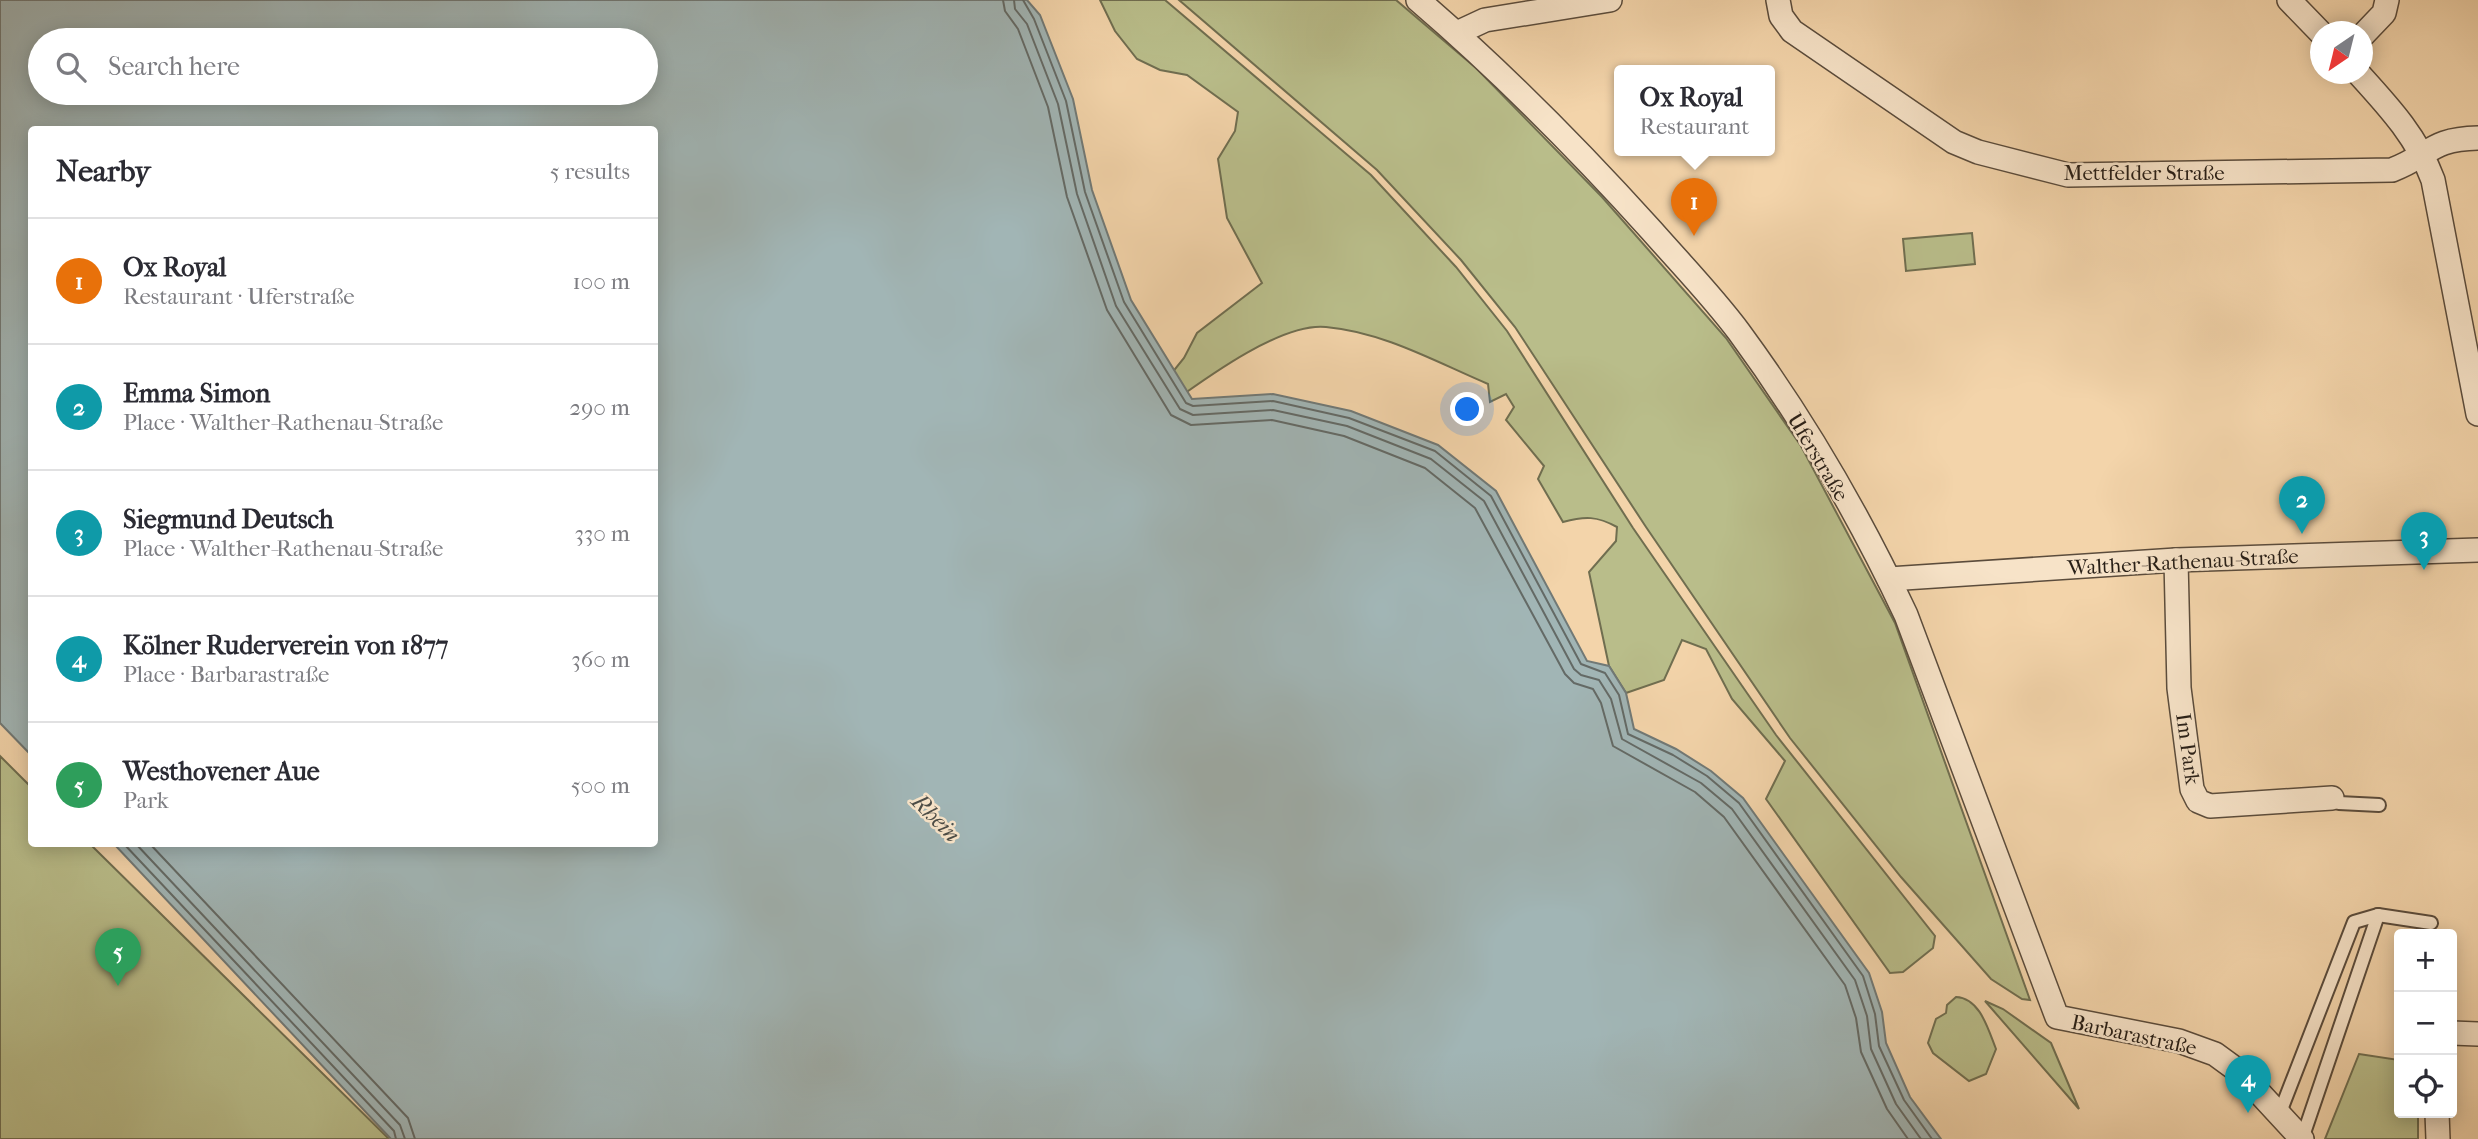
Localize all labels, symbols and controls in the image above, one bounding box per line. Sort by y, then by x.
north arrow [2310,21,2373,84]
search box [28,28,658,105]
icon: search [52,48,90,86]
text: Search here [108,51,240,82]
popup [1614,65,1775,156]
text: Ox Royal [1640,82,1743,113]
text: Restaurant [1640,113,1749,140]
text: Nearby [56,154,151,189]
text: 5 results [550,158,630,185]
street label: Mettfelder Straße [2063,161,2225,185]
pin: 1 [1671,178,1717,236]
text: Ox Royal [123,252,226,283]
text: 1 [75,268,83,295]
text: 100 m [572,268,630,295]
text: Restaurant · Uferstraße [123,283,355,310]
text: Emma Simon [123,378,270,409]
your location [1450,392,1484,426]
text: 2 [73,394,85,421]
text: 290 m [569,394,630,421]
text: Place · Walther-Rathenau-Straße [123,409,443,436]
street label: Uferstraße [1782,409,1854,505]
pin: 2 [2279,476,2325,534]
text: Siegmund Deutsch [123,504,334,535]
pin: 3 [2401,512,2447,570]
text: 3 [74,520,84,547]
text: 330 m [574,520,630,547]
text: Place · Walther-Rathenau-Straße [123,535,443,562]
street label: Walther-Rathenau-Straße [2066,544,2299,580]
text: Kölner Ruderverein von 1877 [123,630,448,661]
text: 4 [72,646,86,673]
text: 360 m [571,646,630,673]
text: Place · Barbarastraße [123,661,329,688]
street label: Im Park [2171,712,2205,786]
text: Westhovener Aue [123,756,320,787]
text: 5 [74,772,84,799]
text: 500 m [571,772,630,799]
text: Park [123,787,169,814]
water label: Rhein [905,787,966,848]
pin: 5 [95,928,141,986]
map controls [2394,929,2457,1118]
button: + [2394,929,2457,992]
button: − [2394,992,2457,1055]
street label: Barbarastraße [2069,1010,2199,1060]
pin: 4 [2225,1055,2271,1113]
button: locate [2394,1055,2457,1118]

